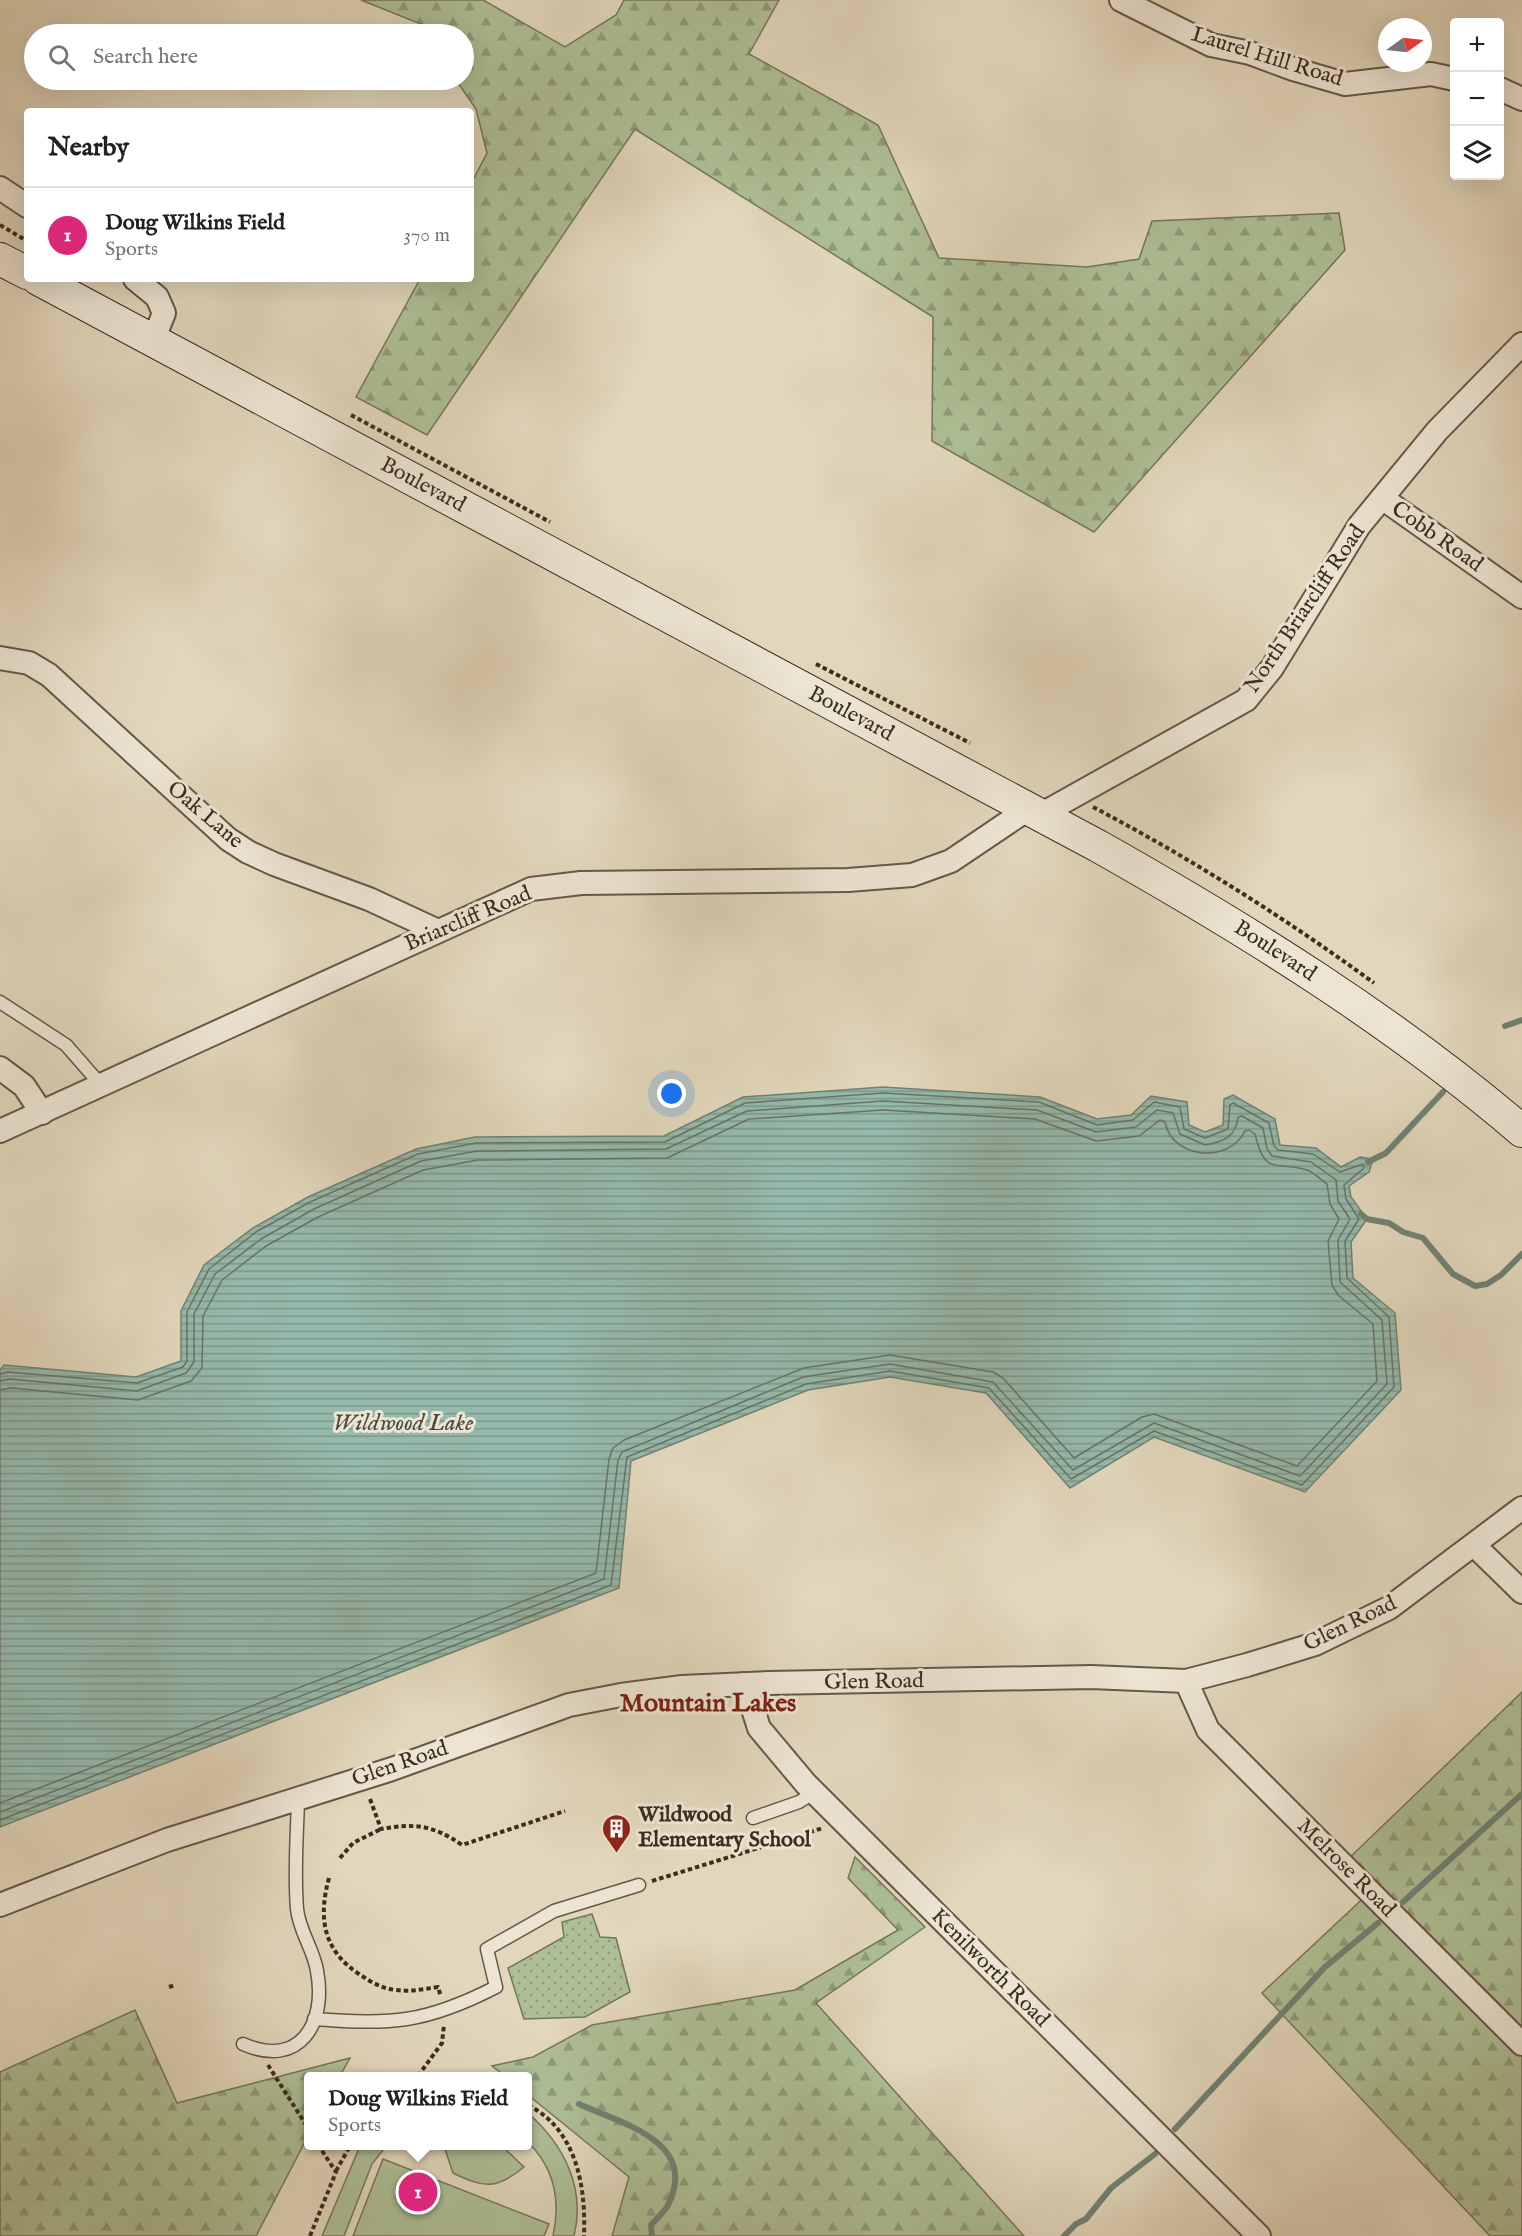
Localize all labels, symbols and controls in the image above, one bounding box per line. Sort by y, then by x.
north arrow [1378,18,1432,72]
map controls [1450,18,1504,180]
button: + [1450,18,1504,72]
street label: Laurel Hill Road [1188,21,1346,93]
search box [24,24,474,90]
icon: search [45,41,78,74]
text: Search here [93,43,198,71]
button: − [1450,72,1504,126]
button: layers [1450,126,1504,180]
text: Nearby [48,131,129,164]
text: Doug Wilkins Field [105,209,285,237]
text: 1 [64,223,71,248]
text: 370 m [404,223,450,248]
text: Sports [105,237,158,262]
street label: Boulevard [375,451,471,519]
street label: Cobb Road [1386,495,1489,579]
street label: North Briarcliff Road [1238,519,1372,699]
street label: Boulevard [803,680,899,748]
street label: Oak Lane [161,775,249,855]
street label: Briarcliff Road [400,880,536,958]
street label: Boulevard [1228,914,1322,988]
your location [657,1079,686,1108]
water label: Wildwood Lake [333,1408,473,1439]
street label: Glen Road [1299,1589,1401,1658]
street label: Glen Road [824,1667,924,1697]
district label: Mountain Lakes [620,1687,796,1720]
street label: Glen Road [348,1734,452,1793]
place label: Wildwood Elementary School [637,1801,812,1854]
building icon: Wildwood Elementary School [601,1812,633,1854]
street label: Melrose Road [1291,1813,1402,1924]
street label: Kenilworth Road [925,1903,1056,2034]
popup [304,2072,532,2150]
text: Doug Wilkins Field [328,2085,508,2113]
text: Sports [328,2113,381,2138]
pin: 1 [398,2170,438,2214]

